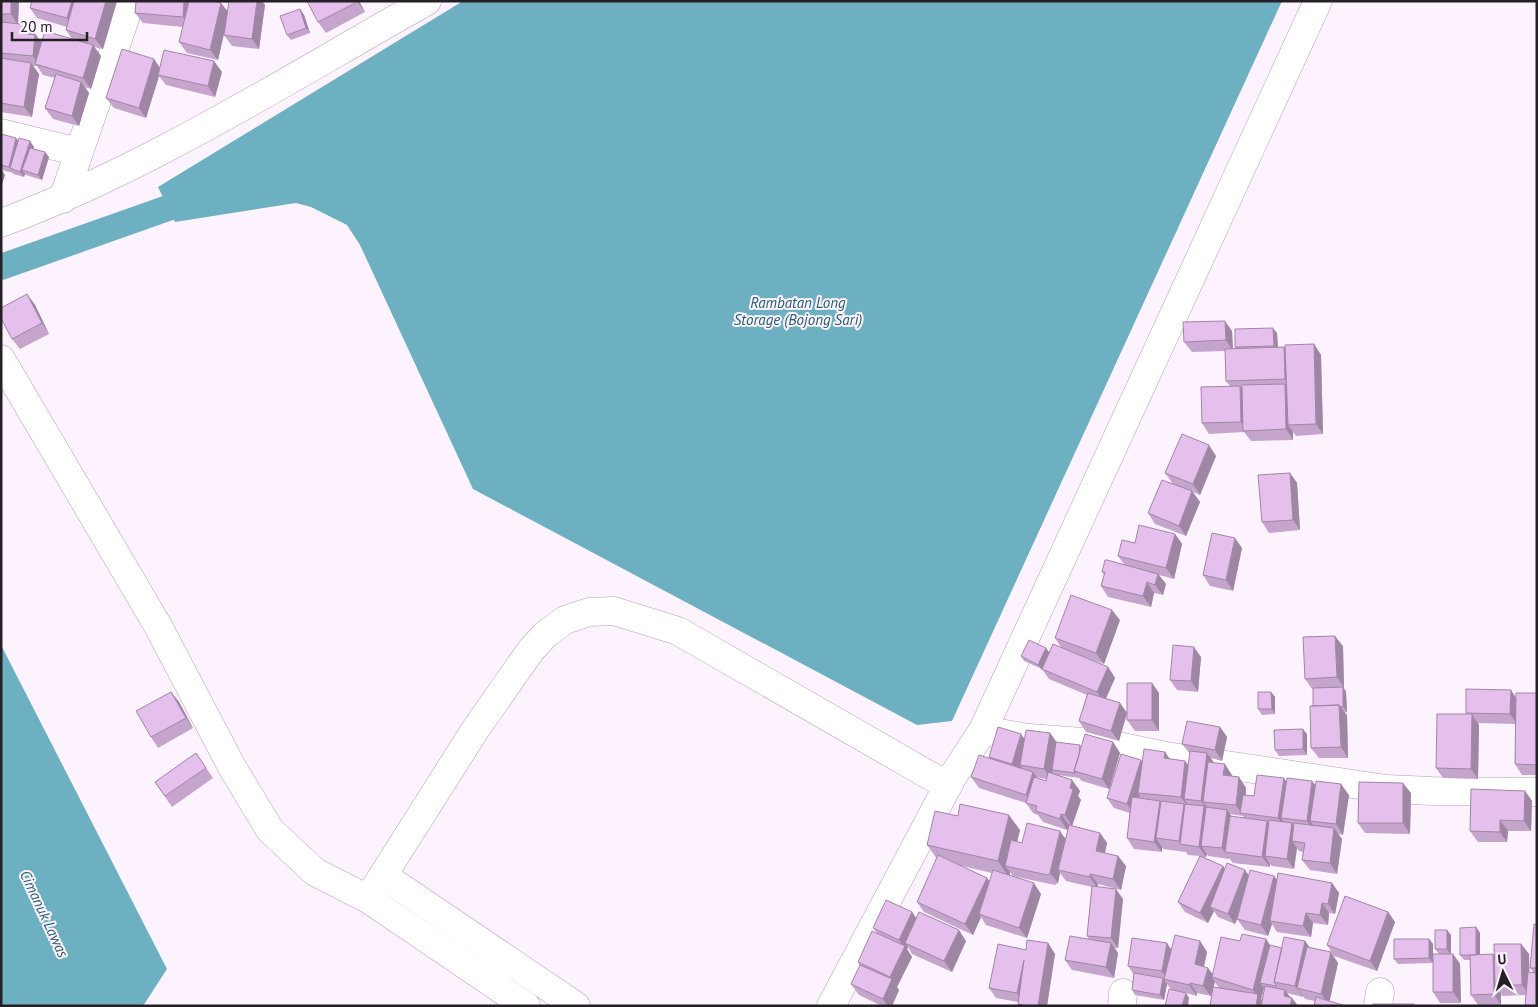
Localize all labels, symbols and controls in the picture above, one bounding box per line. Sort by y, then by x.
scale bar [12,10,88,42]
text: 20 m [20,17,53,36]
water label: Rambatan Long Storage (Bojong Sari) [734,293,862,329]
water label: Cimanuk Lawas [16,867,73,960]
north arrow [1478,947,1528,997]
text: U [1497,950,1507,968]

